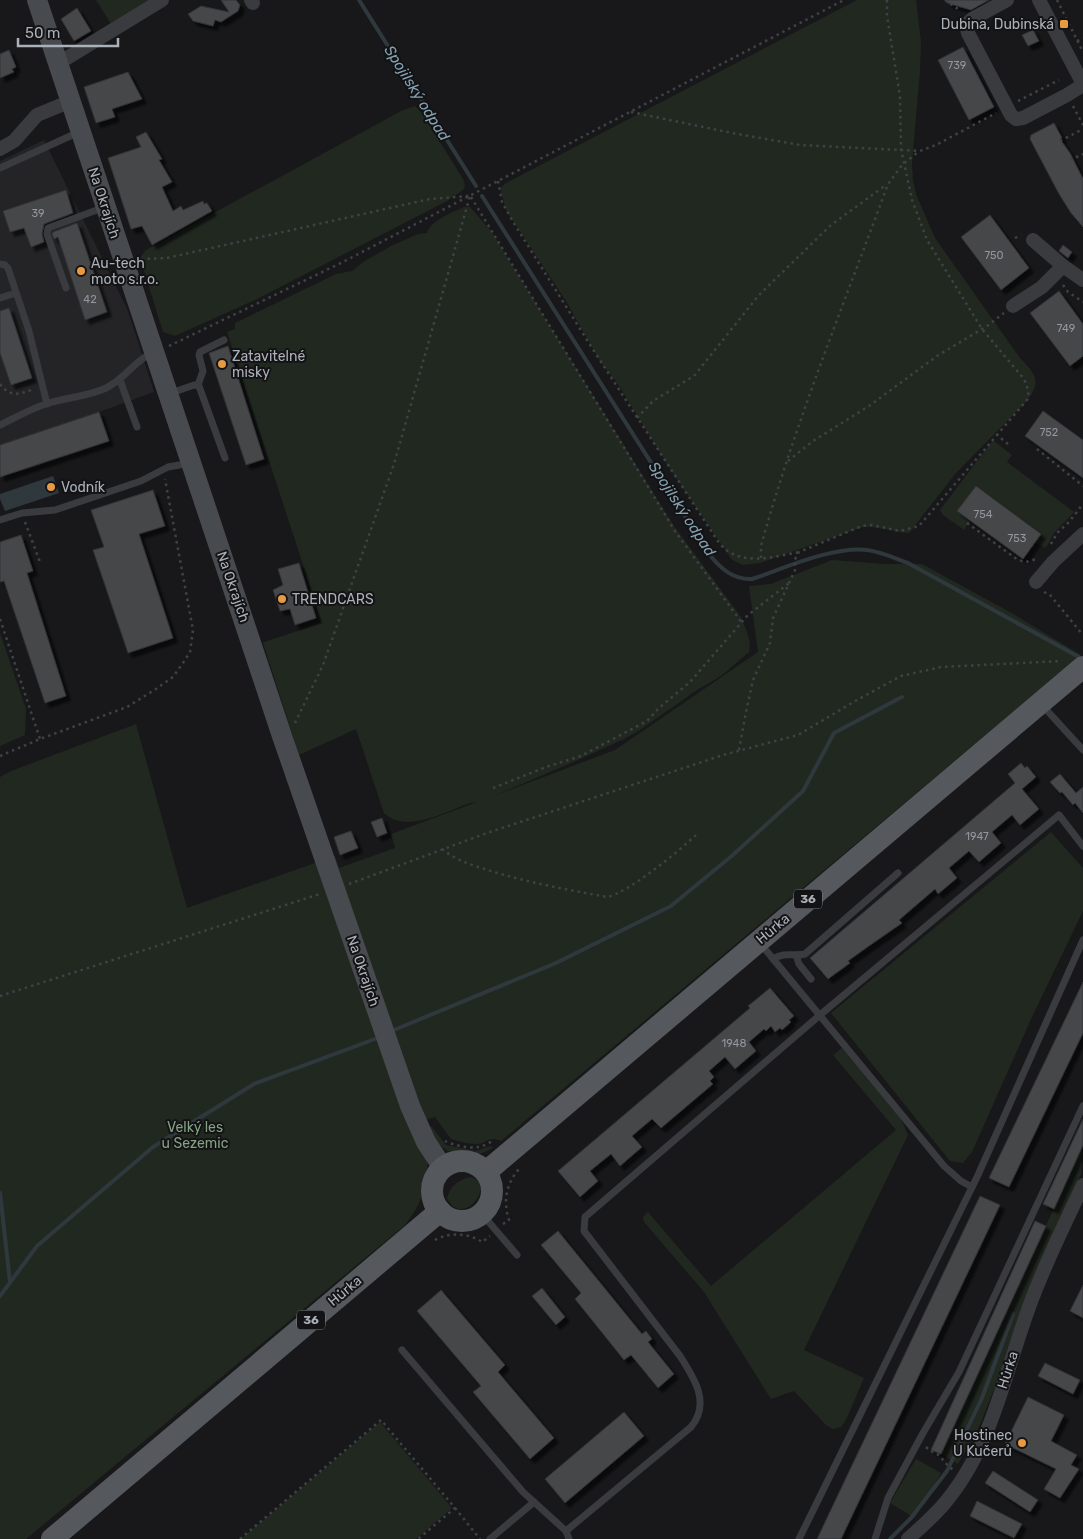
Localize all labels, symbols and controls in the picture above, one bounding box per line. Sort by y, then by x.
scale bar [18,15,118,47]
place label: Dubina, Dubinská [941,16,1054,33]
marker: Dubina, Dubinská [1058,18,1070,30]
text: 50 m [25,24,60,42]
water label: Spojilský odpad [380,42,454,145]
house number: 739 [948,59,966,72]
street label: Na Okrajích [85,165,123,241]
house number: 39 [31,207,45,220]
house number: 750 [984,249,1004,262]
place label: Au-tech moto s.r.o. [91,255,158,288]
marker: Au-tech moto s.r.o. [75,265,87,277]
house number: 42 [83,293,97,306]
house number: 749 [1057,322,1075,335]
place label: Zatavitelné misky [232,348,305,381]
marker: Zatavitelné misky [216,358,228,370]
house number: 752 [1040,426,1058,439]
water label: Spojilský odpad [645,458,720,561]
place label: Vodník [61,479,106,496]
marker: Vodník [45,481,57,493]
house number: 754 [973,508,993,521]
house number: 753 [1008,532,1027,545]
street label: Na Okrajích [213,549,253,625]
place label: TRENDCARS [292,591,374,608]
marker: TRENDCARS [276,593,288,605]
house number: 1947 [965,830,989,843]
road number: 36 [794,890,822,909]
street label: Hůrka [753,910,793,948]
street label: Na Okrajích [343,933,383,1009]
house number: 1948 [722,1037,746,1050]
park label: Velký les u Sezemic [162,1119,229,1152]
street label: Hůrka [325,1272,365,1310]
road number: 36 [297,1310,325,1330]
street label: Hůrka [994,1349,1022,1391]
place label: Hostinec U Kučerů [953,1427,1012,1460]
marker: Hostinec U Kučerů [1016,1437,1028,1449]

